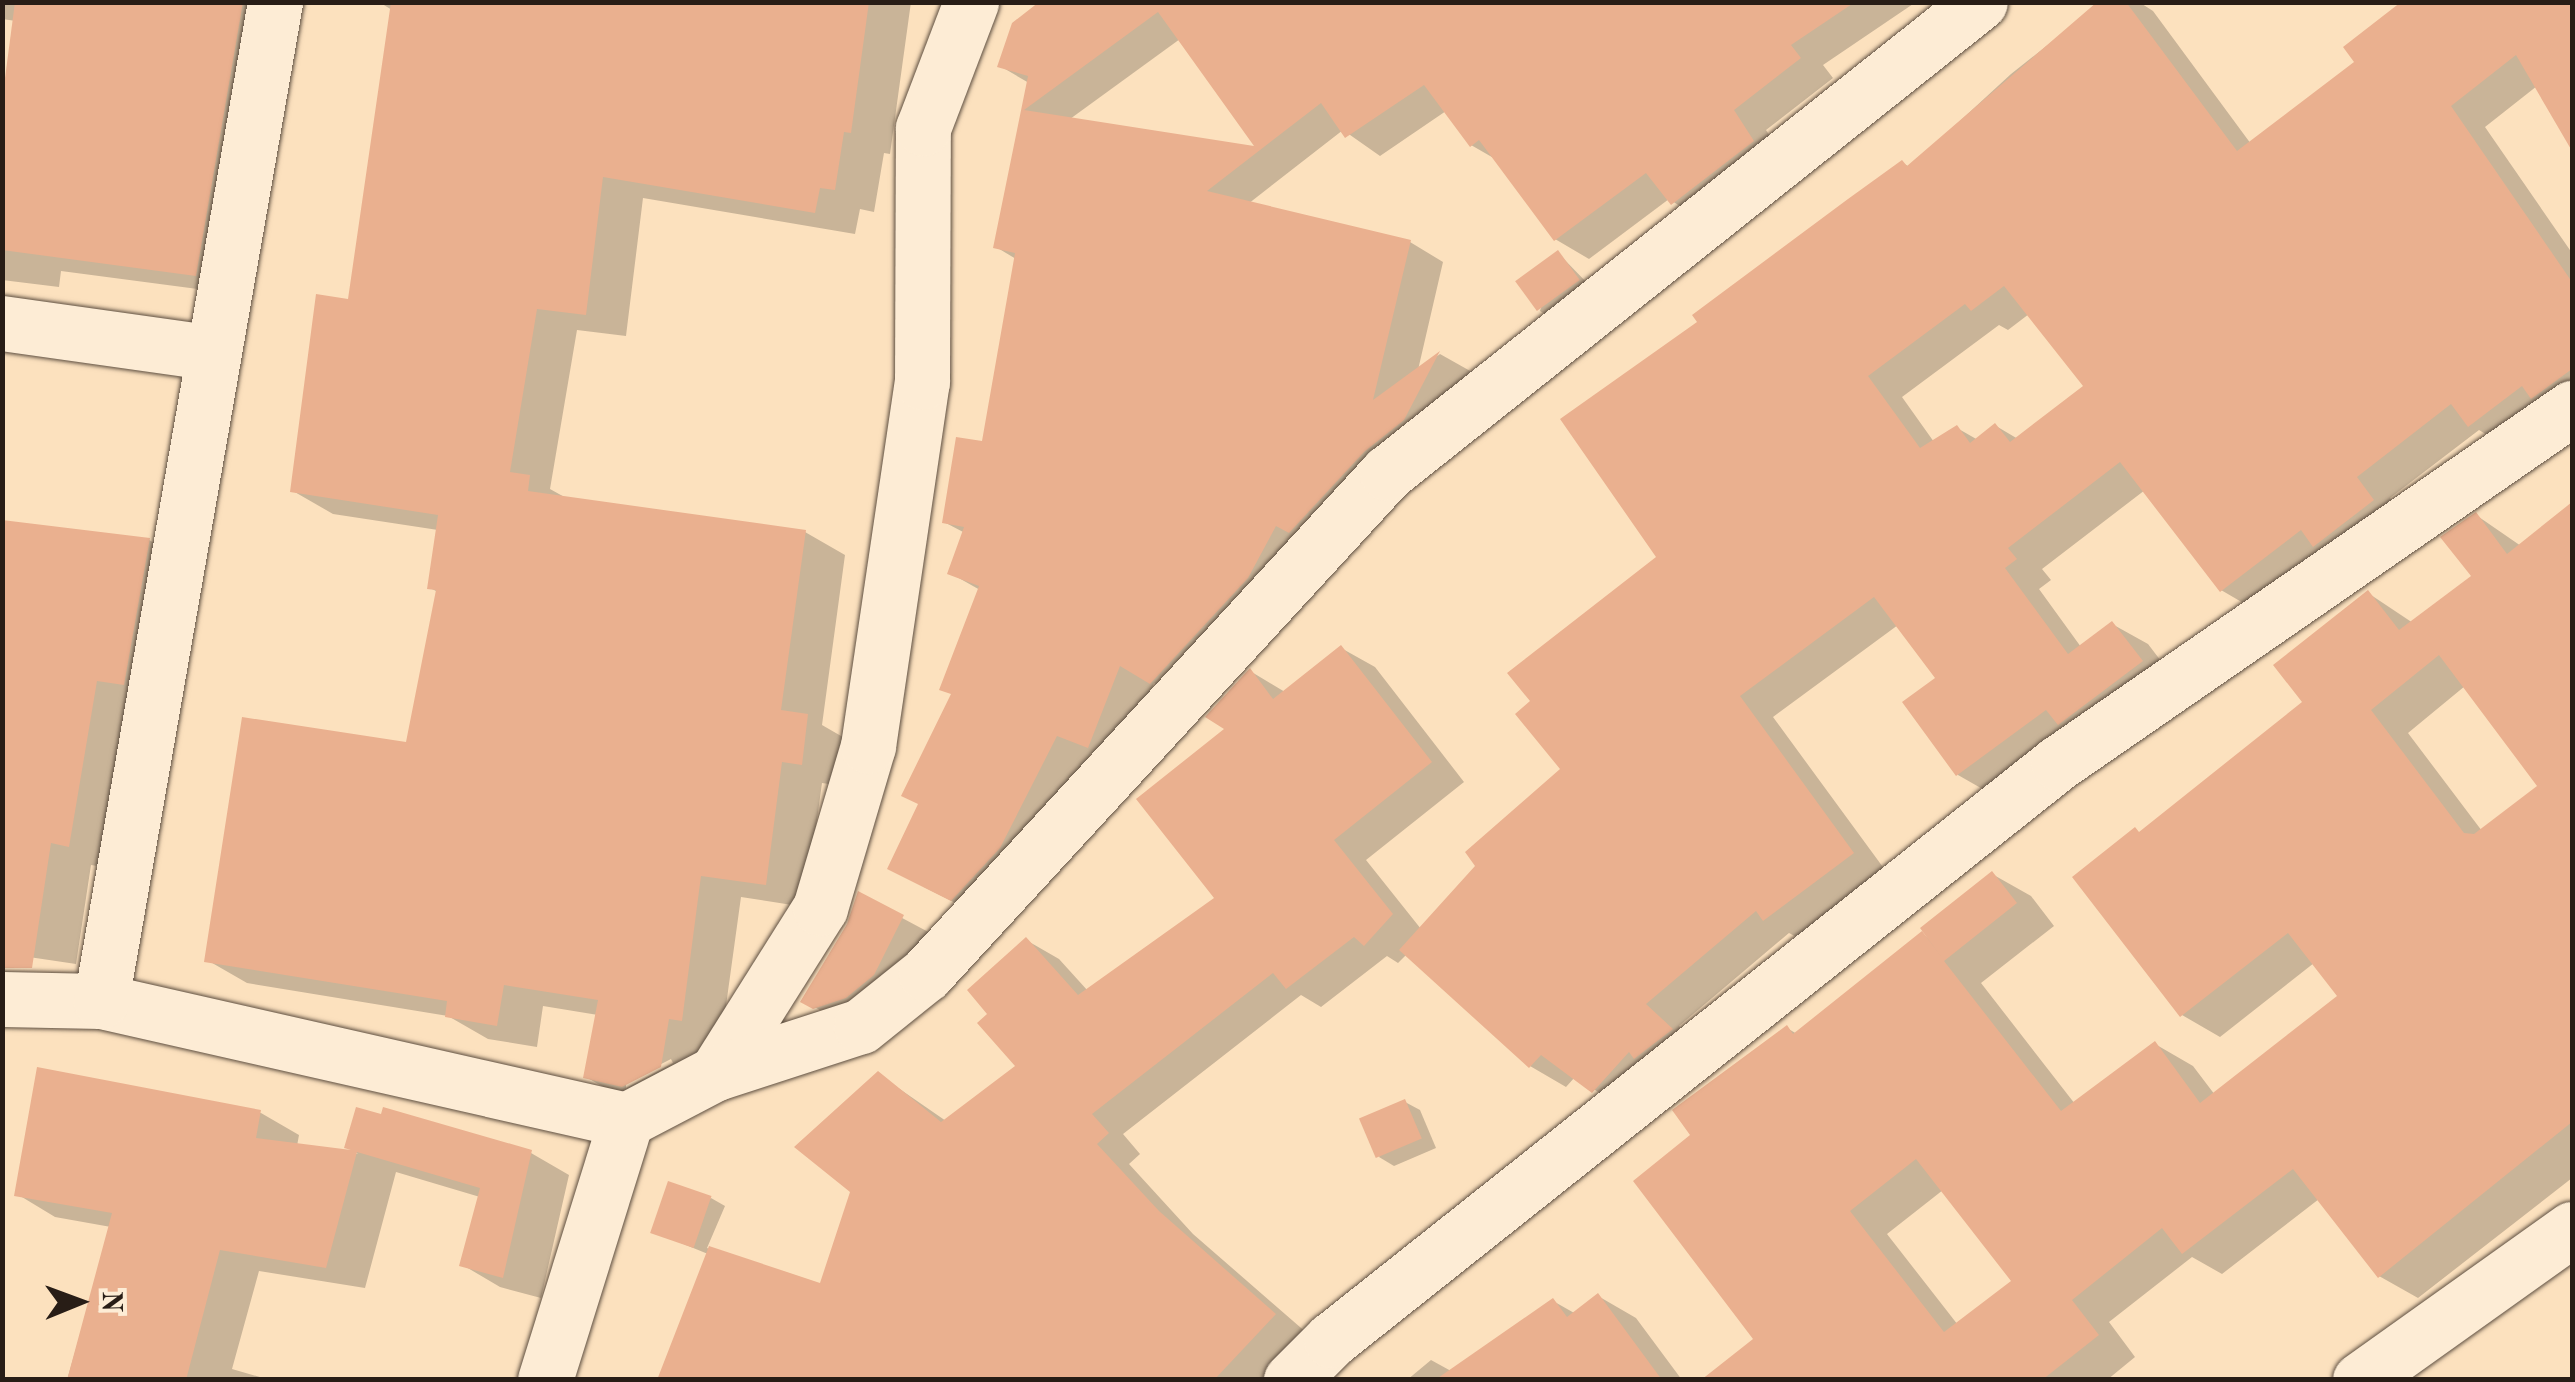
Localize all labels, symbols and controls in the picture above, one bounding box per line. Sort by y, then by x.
north arrow [30,1252,130,1352]
text: N [96,1291,124,1312]

